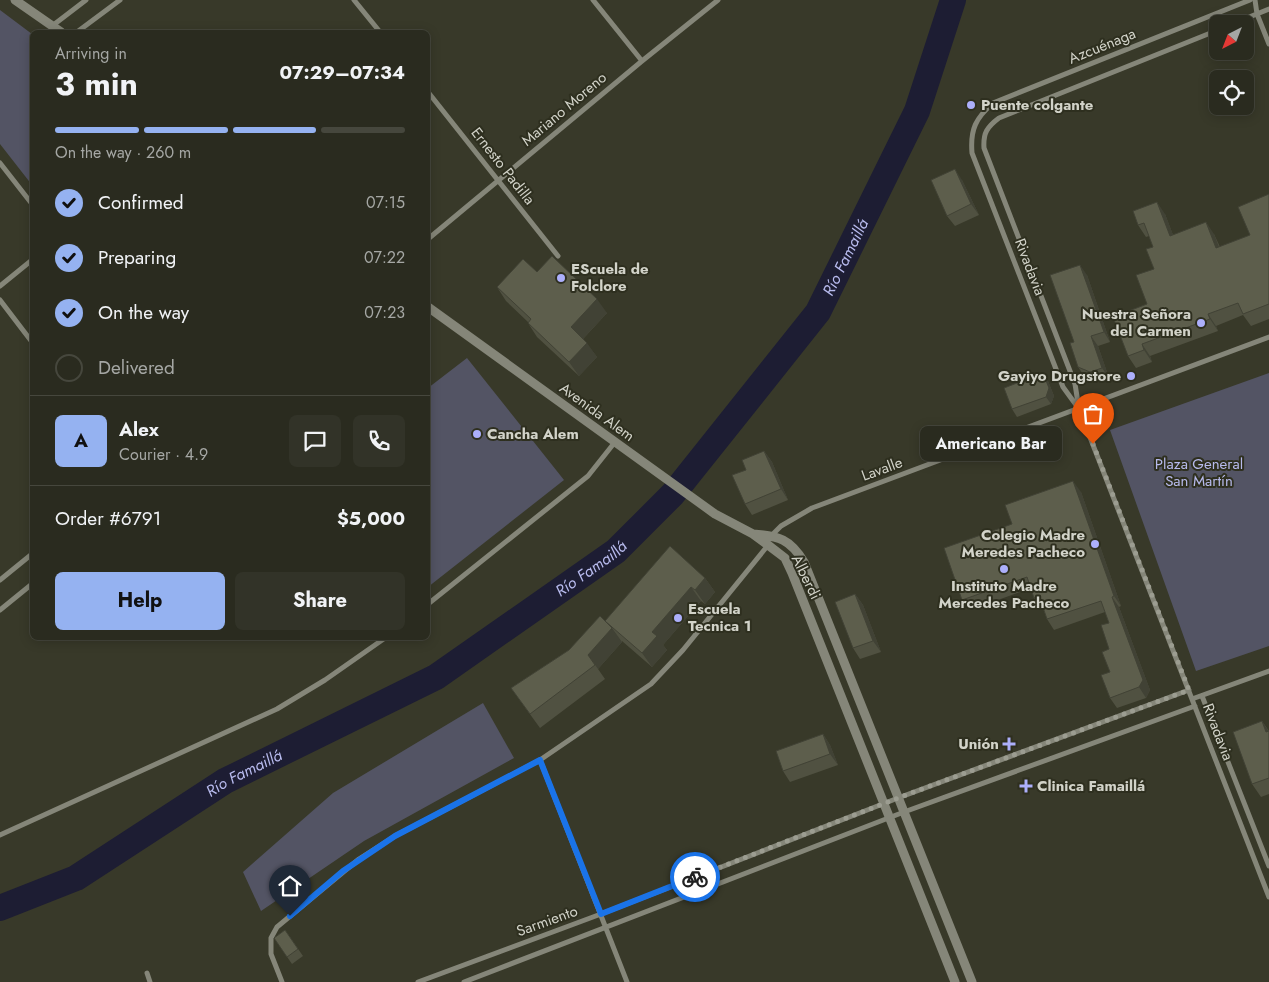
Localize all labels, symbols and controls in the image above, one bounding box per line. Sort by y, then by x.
north arrow [1209,15,1254,60]
map controls [1209,15,1254,115]
street label: Azcuénaga [1065,23,1139,69]
text: Arriving in [55,42,127,65]
text: 07:29–07:34 [280,59,405,86]
text: 3 min [55,61,138,107]
street label: Mariano Moreno [517,67,611,151]
button: locate [1209,70,1254,115]
place label: Puente colgante [981,94,1094,116]
marker: Puente colgante [965,99,977,111]
street label: Ernesto Padilla [466,123,540,209]
text: On the way · 260 m [55,141,191,164]
icon: check [55,189,83,217]
text: Confirmed [98,189,184,216]
text: 07:15 [366,191,405,214]
water label: Río Famaillá [816,215,874,299]
street label: Rivadavia [1009,235,1051,299]
icon: check [55,244,83,272]
text: Preparing [98,244,176,271]
text: 07:22 [364,246,405,269]
place label: EScuela de Folclore [571,258,649,297]
marker: EScuela de Folclore [555,272,567,284]
icon: check [55,299,83,327]
text: On the way [98,299,189,326]
text: 07:23 [364,301,405,324]
place label: Nuestra Señora del Carmen [1082,303,1191,342]
marker: Nuestra Señora del Carmen [1195,317,1207,329]
text: Delivered [98,354,175,381]
place label: Gayiyo Drugstore [998,365,1121,387]
marker: Gayiyo Drugstore [1125,370,1137,382]
street label: Avenida Alem [555,377,639,447]
pin [1072,393,1114,444]
icon: bag [1079,400,1107,428]
button: chat [289,415,341,467]
button: phone [353,415,405,467]
text: Alex [119,416,159,443]
place label: Cancha Alem [487,423,579,445]
callout: Americano Bar [920,426,1063,462]
text: A [74,427,88,454]
marker: Cancha Alem [471,428,483,440]
text: Americano Bar [936,432,1046,455]
text: Courier · 4.9 [119,443,208,466]
street label: Lavalle [858,451,906,487]
park label: Plaza General San Martín [1155,453,1243,492]
text: Order #6791 [55,505,161,532]
text: $5,000 [337,505,405,532]
place label: Colegio Madre Meredes Pacheco [962,524,1085,563]
water label: Río Famaillá [550,535,632,602]
marker: Colegio Madre Meredes Pacheco [1089,538,1101,550]
street label: Alberdi [786,551,826,603]
marker: Instituto Madre Mercedes Pacheco [998,563,1010,575]
button: Help [55,572,225,630]
button: Share [235,572,405,630]
place label: Instituto Madre Mercedes Pacheco [939,575,1070,614]
place label: Escuela Tecnica 1 [688,598,751,637]
marker: Escuela Tecnica 1 [672,612,684,624]
street label: Rivadavia [1197,700,1239,764]
place label: Unión [958,733,999,755]
marker: Unión [1003,738,1015,750]
water label: Río Famaillá [201,743,286,802]
place label: Clinica Famaillá [1037,775,1145,797]
marker: Clinica Famaillá [1019,779,1033,793]
courier [670,852,720,902]
icon: bike [681,863,709,891]
pin [269,865,311,916]
icon: home [276,872,304,900]
street label: Sarmiento [513,900,581,942]

